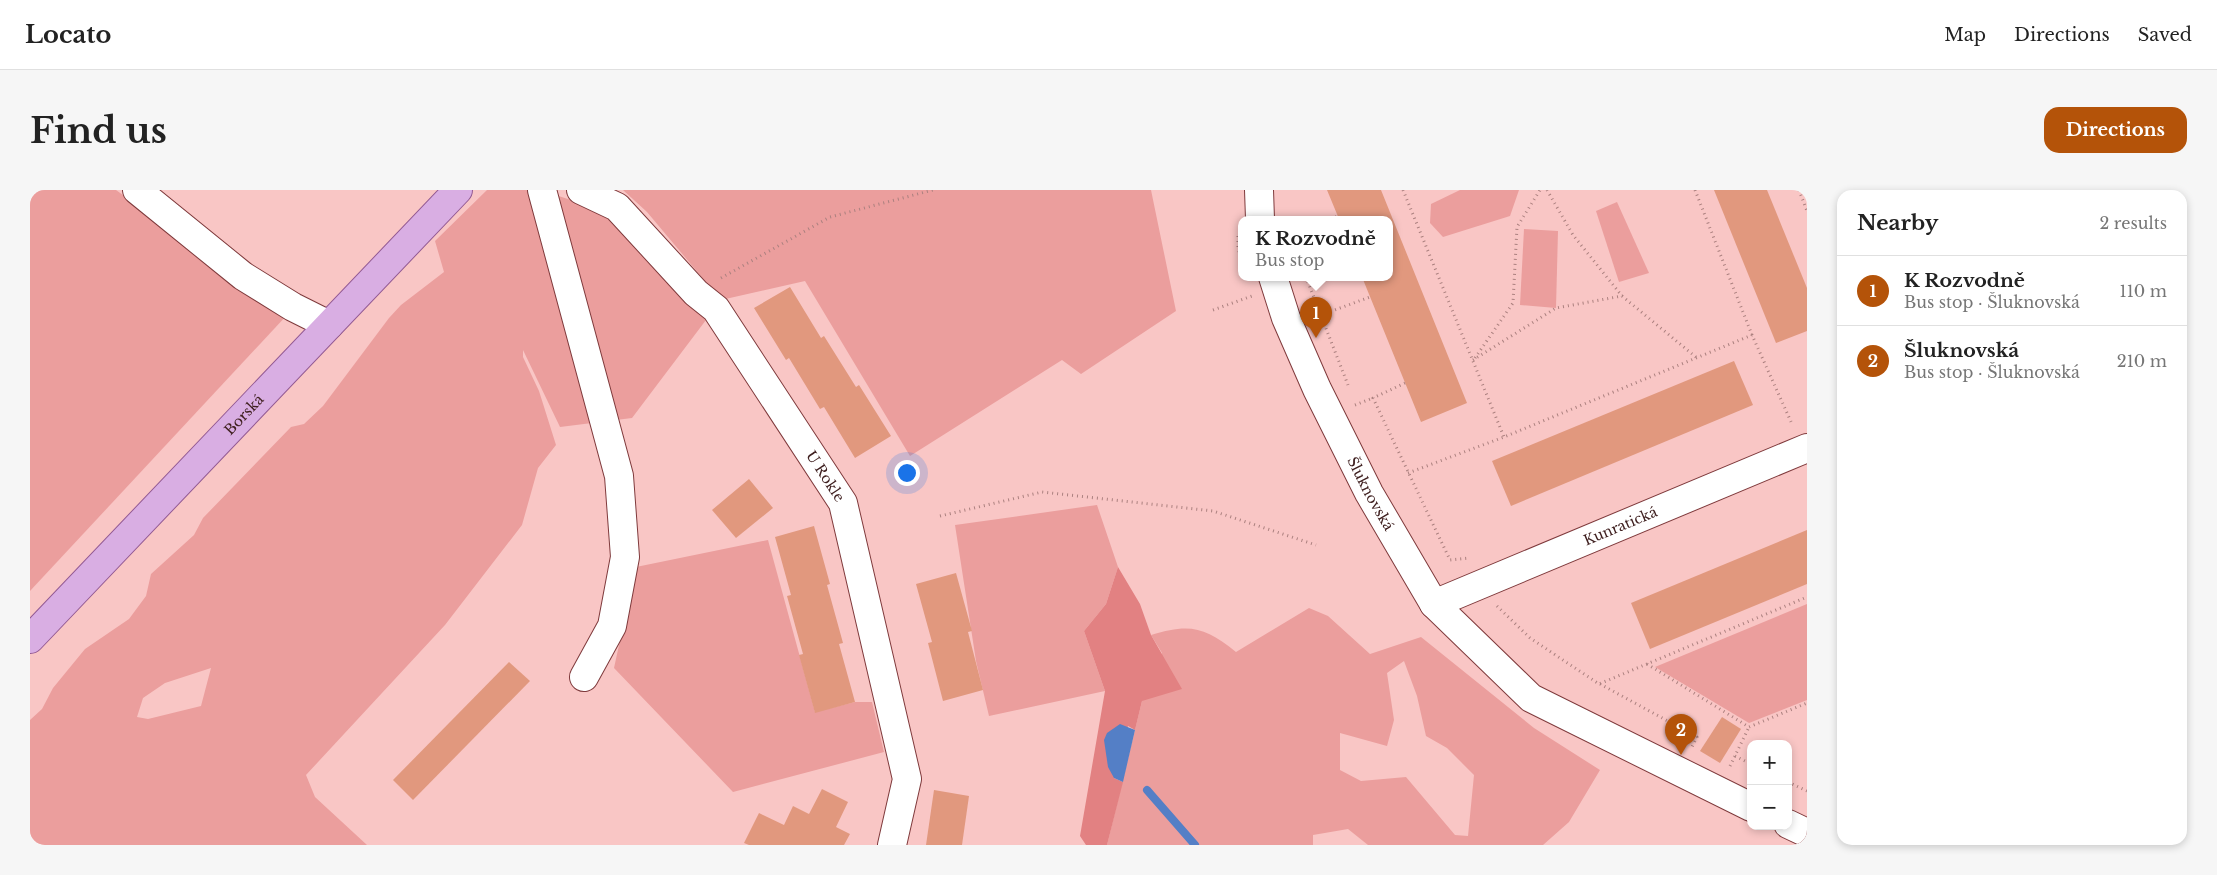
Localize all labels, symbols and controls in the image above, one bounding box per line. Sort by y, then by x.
text: Locato [25,20,111,49]
text: Map [1944,24,1986,46]
text: Directions [2014,24,2110,46]
text: Saved [2138,24,2192,46]
button: Directions [2044,107,2187,153]
text: Find us [30,109,167,152]
text: Nearby [1857,210,1938,236]
text: 2 results [2099,213,2167,233]
popup [1238,216,1393,281]
text: K Rozvodně [1255,227,1376,250]
text: Bus stop [1255,250,1324,270]
text: K Rozvodně [1904,269,2025,292]
text: 1 [1870,281,1876,301]
text: 110 m [2120,281,2167,301]
text: Bus stop · Šluknovská [1904,292,2080,312]
pin: 1 [1300,297,1332,338]
text: Šluknovská [1904,339,2019,362]
text: 2 [1868,351,1878,371]
text: 210 m [2117,351,2167,371]
text: Bus stop · Šluknovská [1904,362,2080,382]
street label: Borská [220,390,268,439]
street label: U Rokle [802,447,849,505]
street label: Šluknovská [1343,453,1398,534]
your location [894,460,920,486]
street label: Kunratická [1581,503,1660,549]
pin: 2 [1665,714,1697,755]
map controls [1747,740,1792,830]
button: + [1747,740,1792,785]
button: − [1747,785,1792,830]

